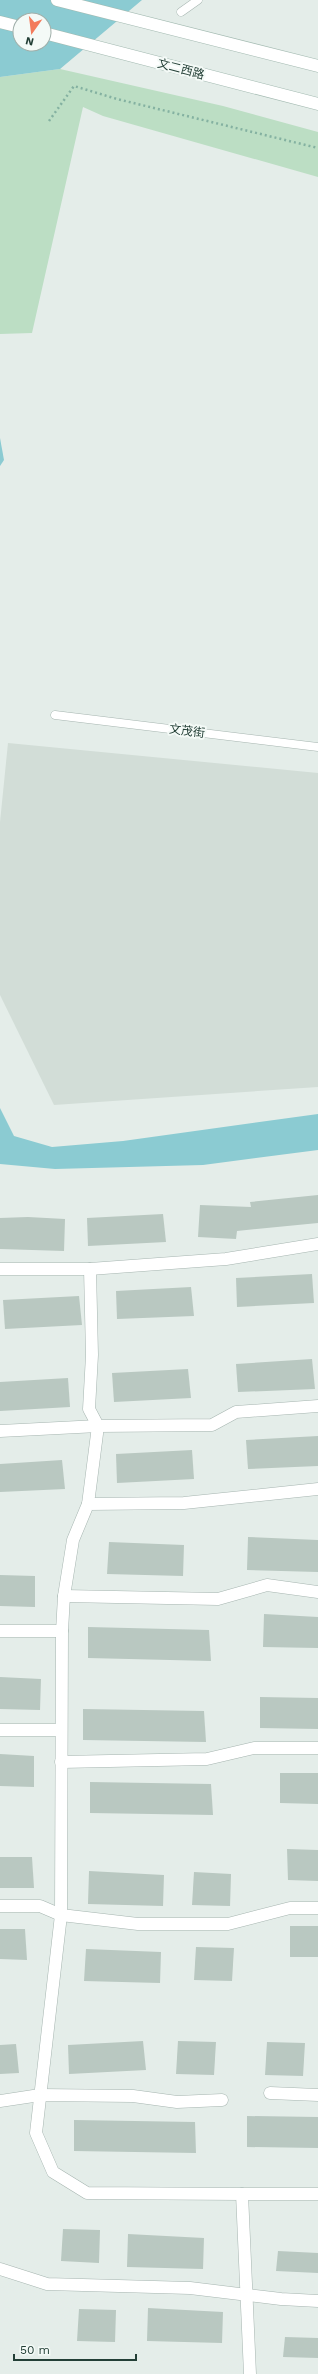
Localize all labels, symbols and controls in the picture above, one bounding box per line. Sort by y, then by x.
north arrow [12,12,52,52]
text: N [24,34,35,49]
street label: 文二西路 [156,56,206,82]
street label: 文茂街 [168,722,206,740]
scale bar [14,2336,136,2362]
text: 50 m [20,2343,50,2357]

